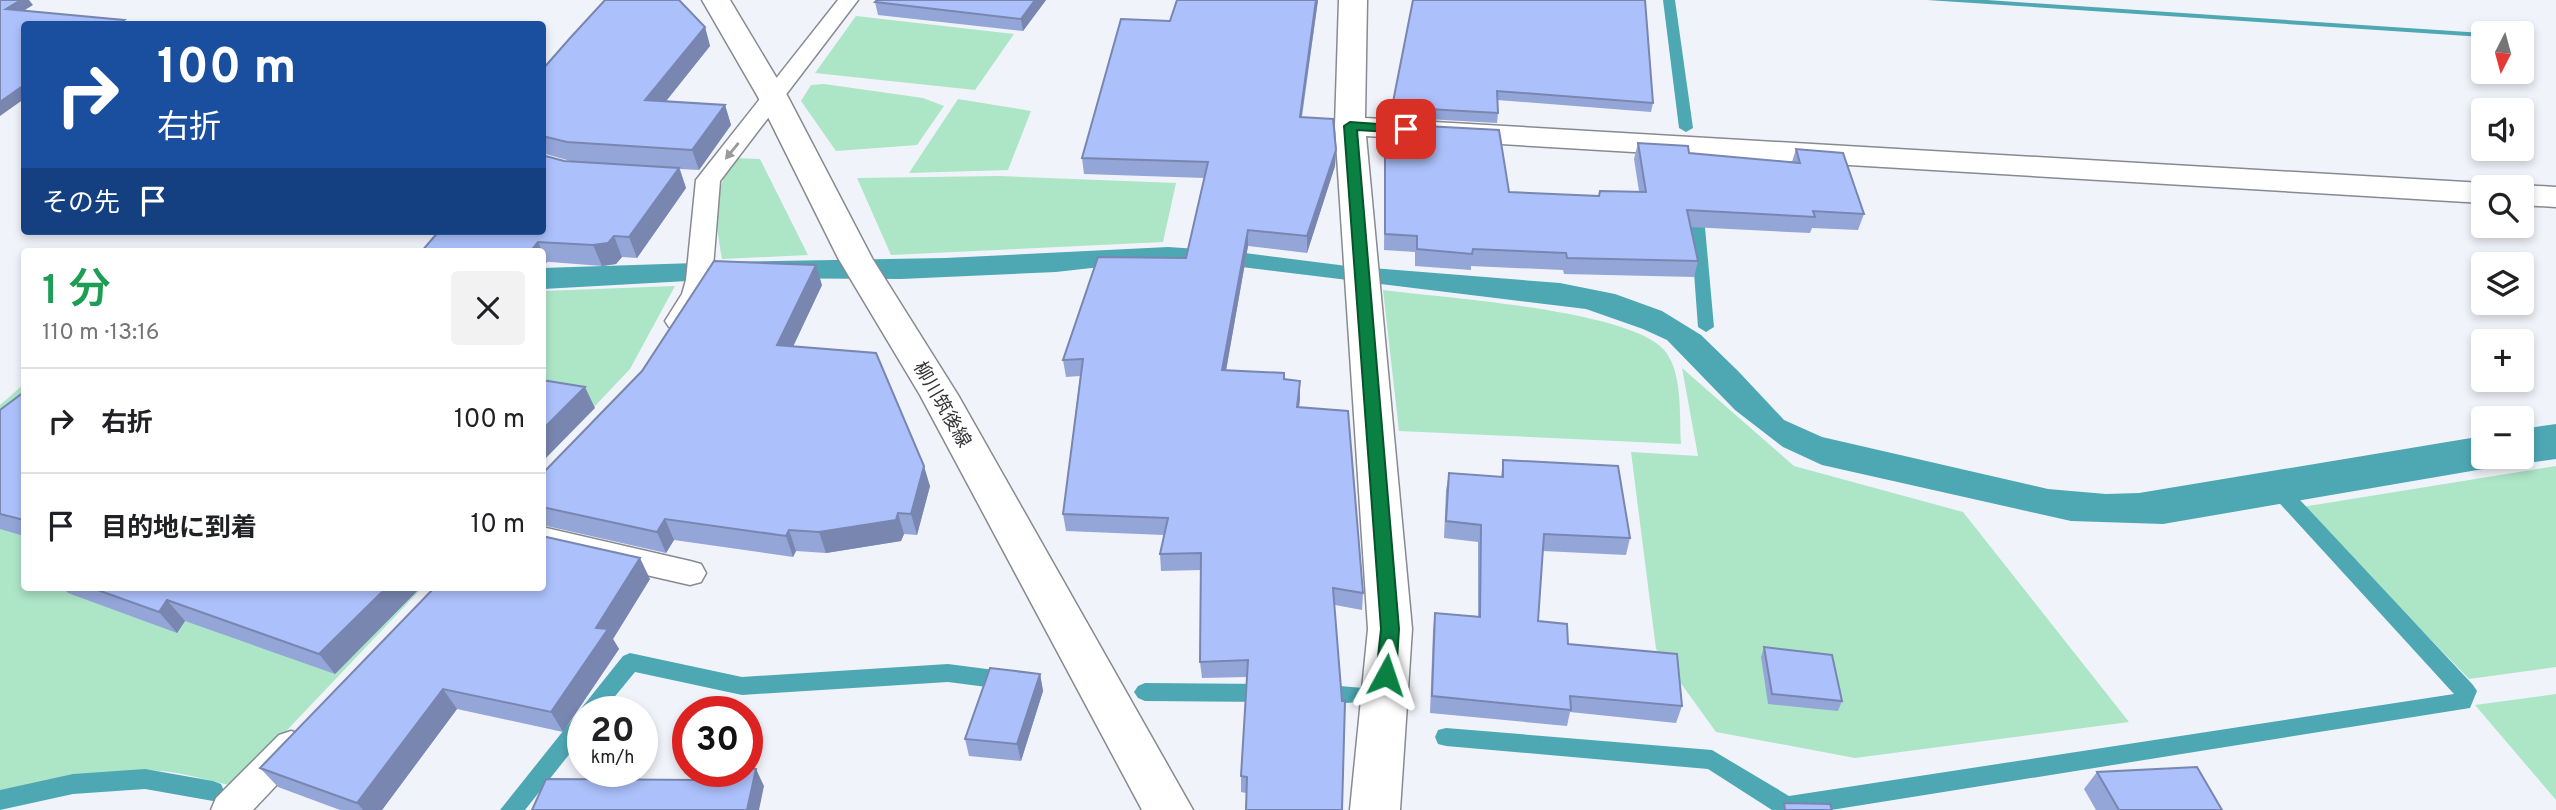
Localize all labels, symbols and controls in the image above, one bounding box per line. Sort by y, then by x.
north arrow [2471,21,2534,84]
map controls [2471,21,2534,469]
text: 100 m [157,39,296,101]
icon: right [42,49,133,140]
button: sound [2471,98,2534,161]
pin [1376,99,1436,159]
text: 右折 [157,109,221,149]
icon: arrive [1387,110,1425,148]
one-way arrow [724,142,739,160]
button: search [2471,175,2534,238]
icon: arrive [134,182,172,220]
text: その先 [42,188,120,221]
button: layers [2471,252,2534,315]
text: 1 分 [42,266,111,319]
button: close [451,271,525,345]
text: 110 m · 13:16 [42,319,160,348]
button: + [2471,329,2534,392]
street label: 柳川筑後線 [907,358,975,452]
icon: right [42,402,80,440]
text: 100 m [454,404,525,437]
button: − [2471,406,2534,469]
text: 右折 [101,408,153,441]
icon: arrive [42,507,80,545]
text: 10 m [470,509,525,542]
text: 目的地に到着 [101,513,257,546]
position arrow [1349,638,1423,712]
speed limit sign: 30 [672,696,763,787]
text: 20 [590,710,635,754]
text: km/h [591,747,634,770]

